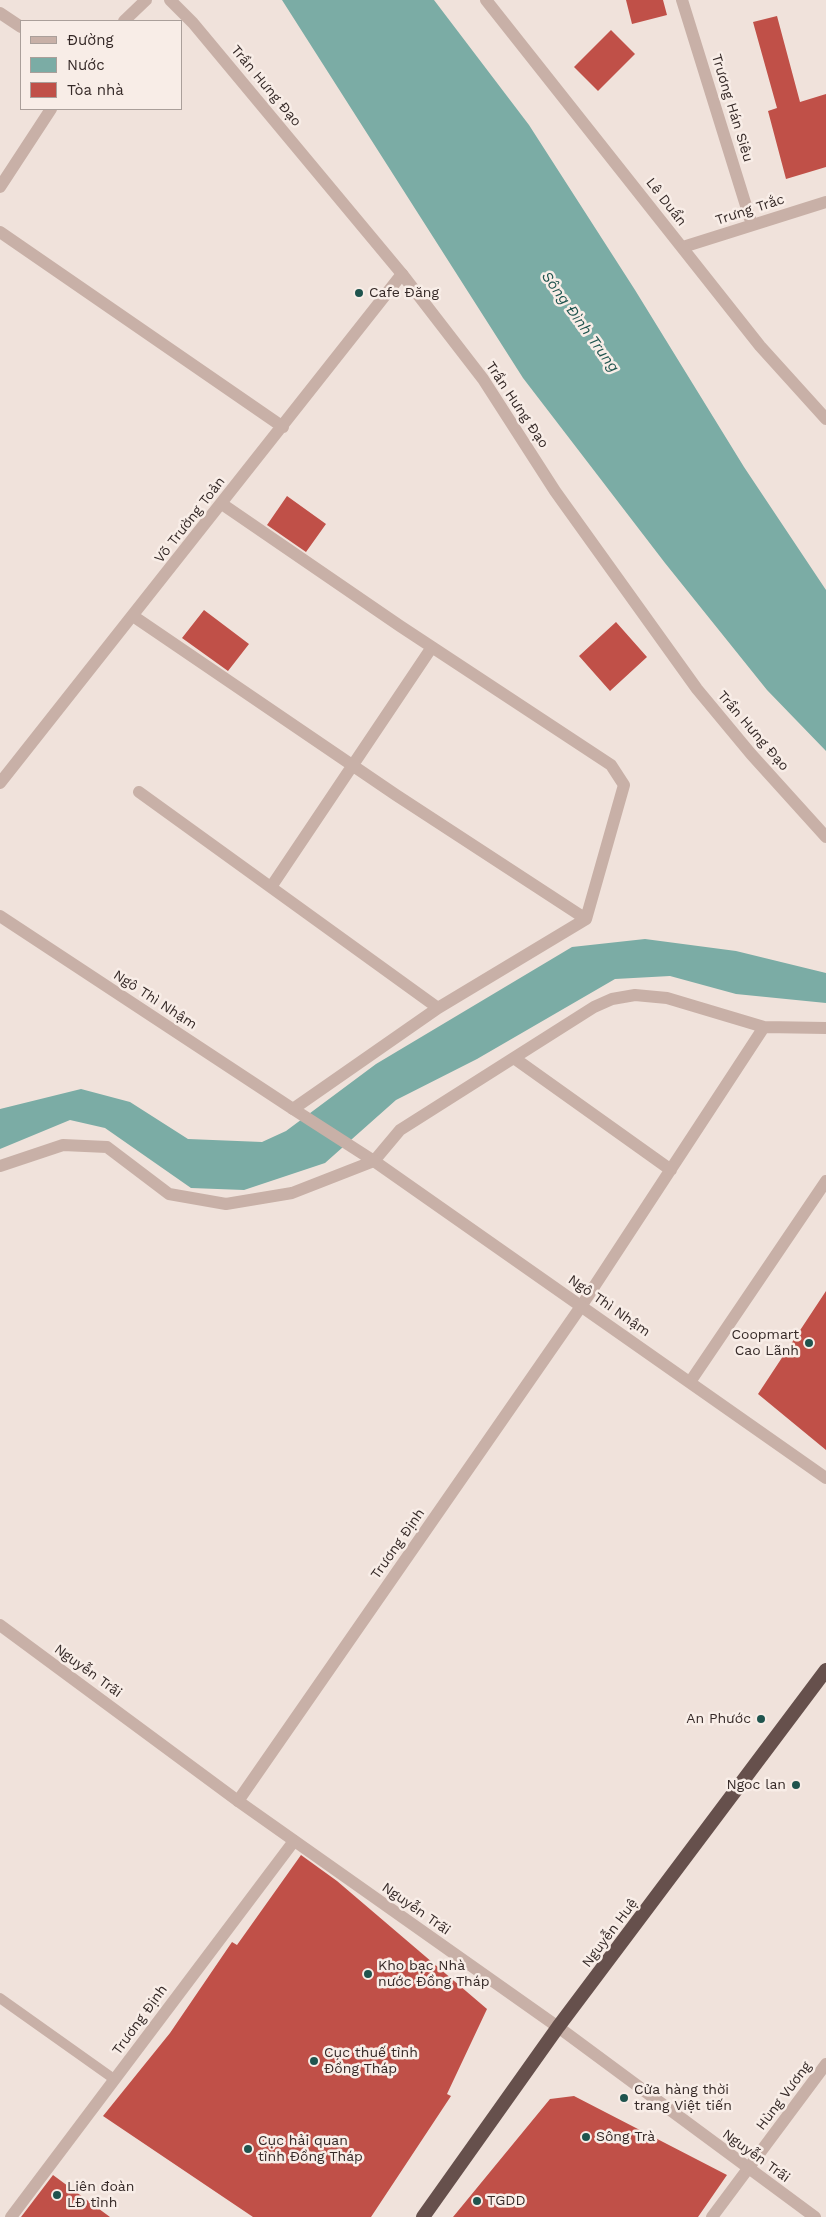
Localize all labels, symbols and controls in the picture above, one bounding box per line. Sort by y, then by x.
legend [20,20,182,110]
text: Đường [67,31,114,49]
street label: Trần Hưng Đạo [227,42,305,130]
street label: Trương Hán Siêu [708,52,756,164]
text: Nước [67,56,105,74]
text: Tòa nhà [67,81,124,99]
street label: Lê Duẩn [642,175,690,229]
street label: Trưng Trắc [713,191,787,229]
water label: Sông Đình Trung [537,268,623,376]
place label: Cafe Đăng [369,285,439,301]
marker: Cafe Đăng [353,287,365,299]
street label: Trần Hưng Đạo [482,359,552,451]
street label: Võ Trường Toản [151,474,229,566]
street label: Trần Hưng Đạo [714,687,792,775]
street label: Ngô Thì Nhậm [110,967,200,1033]
street label: Ngô Thì Nhậm [565,1272,653,1340]
place label: Coopmart Cao Lãnh [731,1327,799,1360]
marker: Coopmart Cao Lãnh [803,1337,815,1349]
street label: Trương Định [367,1505,429,1583]
street label: Nguyễn Trãi [51,1641,125,1701]
place label: An Phước [686,1711,751,1727]
marker: An Phước [755,1713,767,1725]
place label: Ngoc lan [727,1777,786,1793]
marker: Ngoc lan [790,1779,802,1791]
street label: Nguyễn Trãi [379,1879,453,1939]
street label: Nguyễn Huệ [579,1895,641,1971]
place label: Kho bạc Nhà nước Đồng Tháp [378,1958,489,1990]
marker: Kho bạc Nhà nước Đồng Tháp [362,1968,374,1980]
street label: Trương Định [109,1982,171,2058]
place label: Cục thuế tỉnh Đồng Tháp [324,2045,418,2078]
marker: Cục thuế tỉnh Đồng Tháp [308,2055,320,2067]
street label: Hùng Vương [753,2058,815,2134]
place label: Cửa hàng thời trang Việt tiến [634,2082,732,2114]
marker: Cửa hàng thời trang Việt tiến [618,2092,630,2104]
street label: Nguyễn Trãi [719,2126,793,2186]
place label: Sông Trà [596,2129,655,2145]
marker: Sông Trà [580,2131,592,2143]
place label: Cục hải quan tỉnh Đồng Tháp [258,2133,363,2166]
marker: Cục hải quan tỉnh Đồng Tháp [242,2143,254,2155]
place label: Liên đoàn LĐ tỉnh [67,2179,134,2212]
marker: Liên đoàn LĐ tỉnh [51,2189,63,2201]
place label: TGDD [487,2193,525,2209]
marker: TGDD [471,2195,483,2207]

